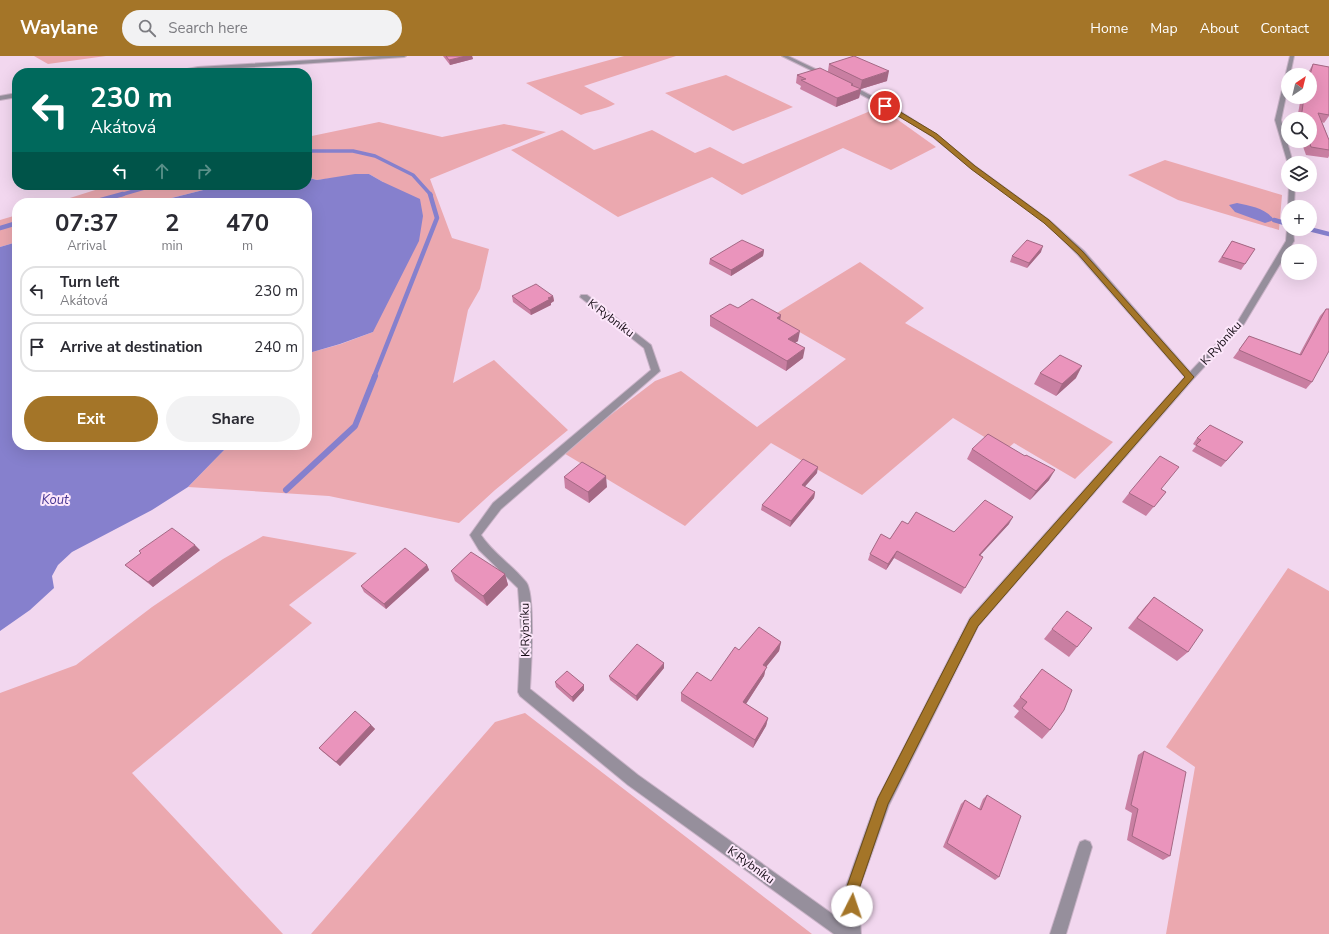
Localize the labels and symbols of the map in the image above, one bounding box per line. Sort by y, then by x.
north arrow [1281,68,1317,104]
pin [868,89,902,123]
street label: K Rybníku [585,295,637,341]
street label: K Rybníku [1197,317,1245,369]
water label: Kout [41,491,69,509]
street label: K Rybníku [517,603,533,657]
street label: K Rybníku [724,843,778,887]
position arrow [831,885,873,927]

